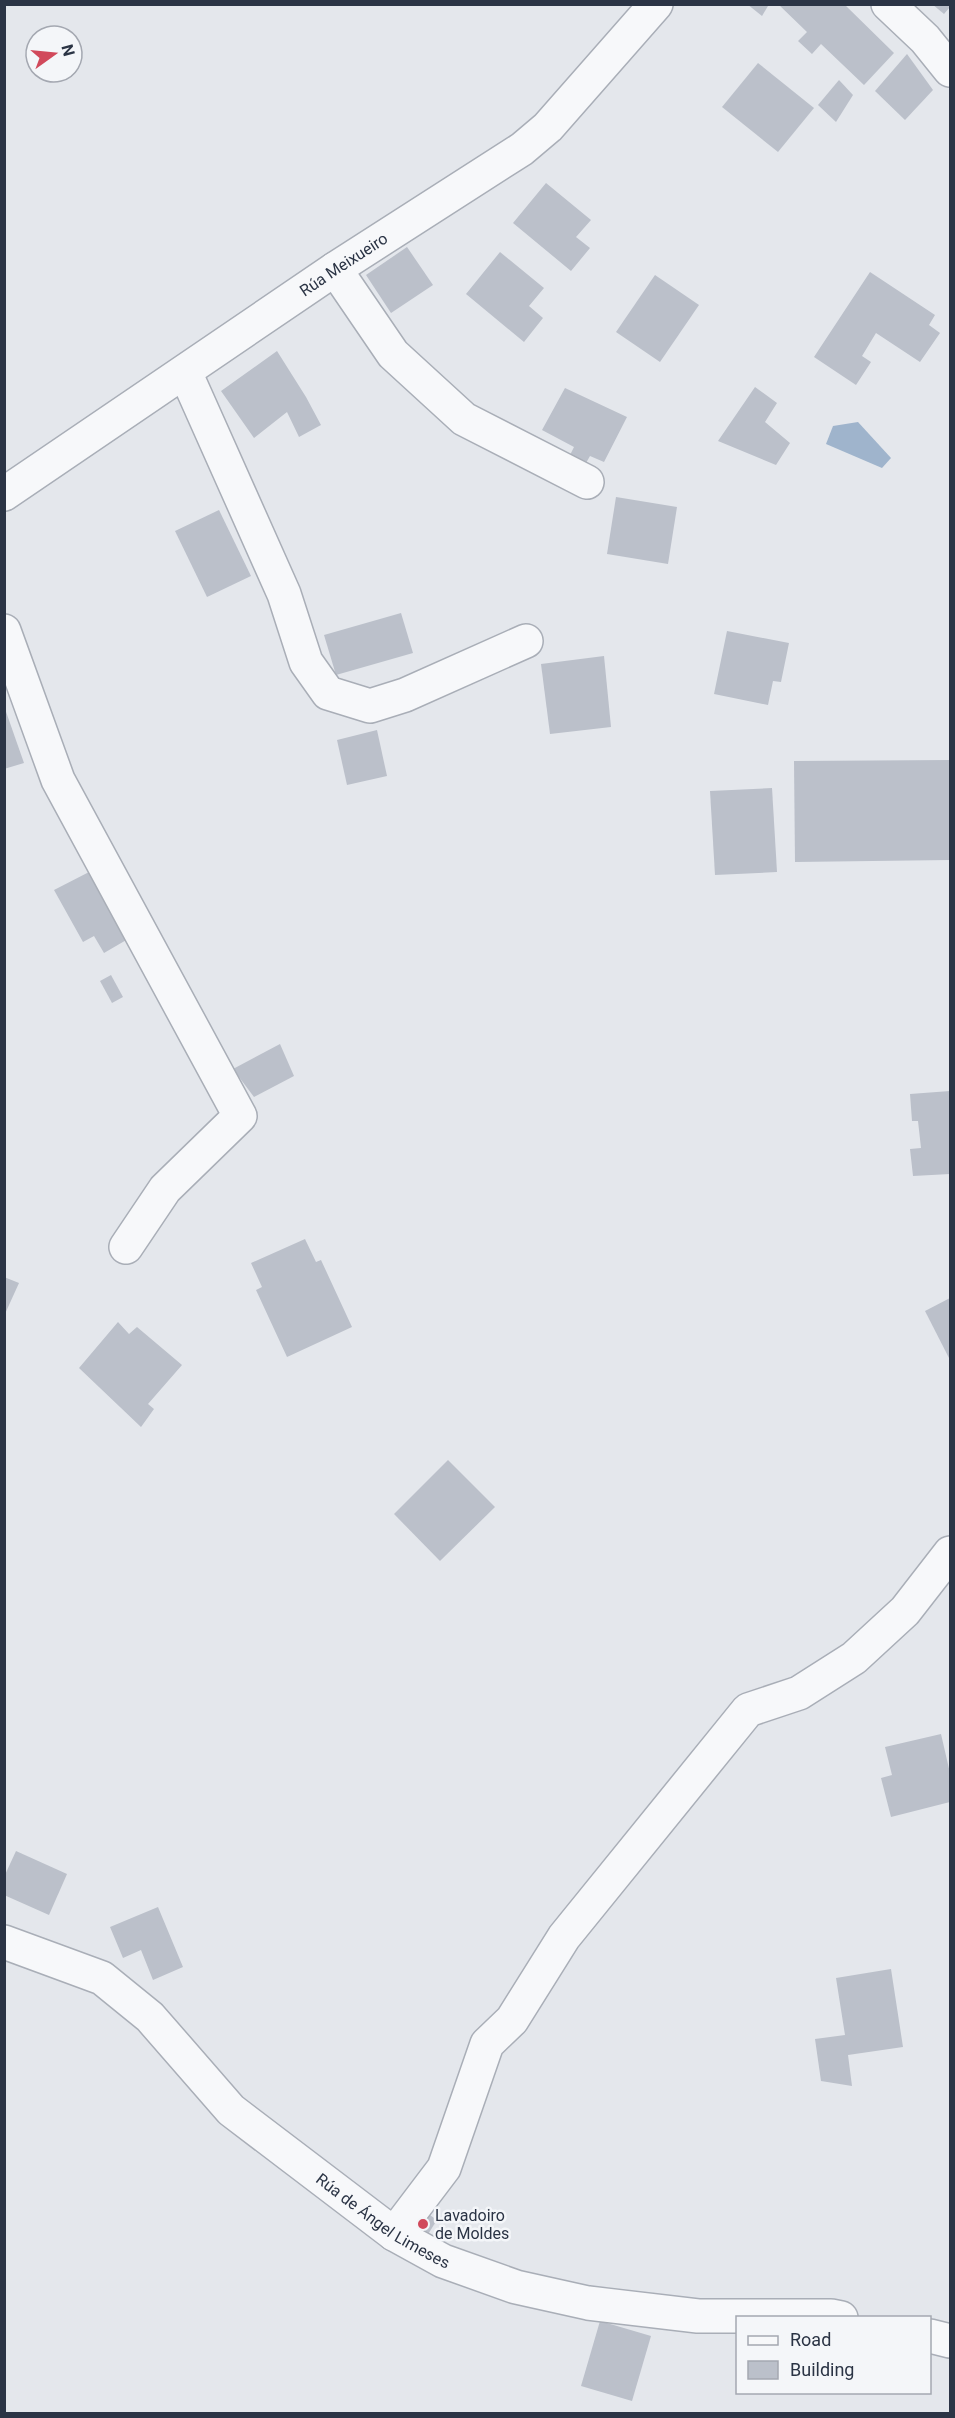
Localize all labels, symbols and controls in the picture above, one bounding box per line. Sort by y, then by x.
north arrow [24,24,84,84]
text: N [57,42,79,58]
street label: Rúa Meixueiro [296,228,391,300]
street label: Rúa de Ángel Limeses [313,2169,452,2272]
place label: Lavadoiro de Moldes [435,2206,509,2243]
marker: Lavadoiro de Moldes [416,2217,430,2231]
legend [736,2316,931,2394]
text: Road [790,2329,831,2350]
text: Building [790,2359,854,2380]

